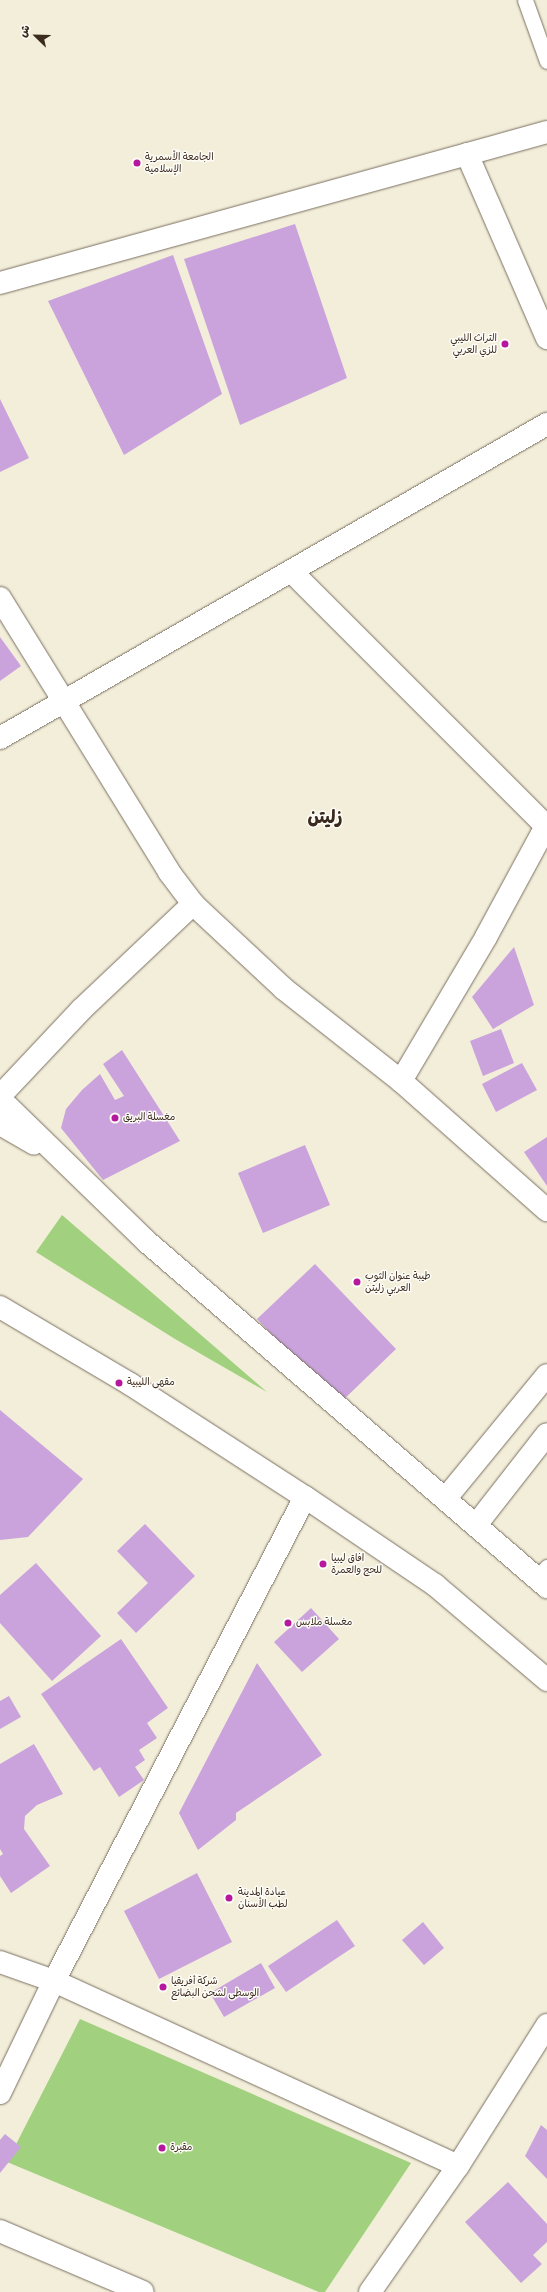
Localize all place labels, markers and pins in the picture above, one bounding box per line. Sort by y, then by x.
place label: الجامعة الأسمرية الإسلامية [145,151,214,174]
marker: الجامعة الأسمرية الإسلامية [132,158,142,168]
place label: التراث الليبي للزي العربي [450,332,497,356]
marker: التراث الليبي للزي العربي [500,339,510,349]
place label: مغسلة البريق [123,1112,175,1124]
marker: مغسلة البريق [110,1113,120,1123]
place label: طيبة عنوان الثوب العربي زليتن [365,1270,431,1294]
marker: طيبة عنوان الثوب العربي زليتن [352,1277,362,1287]
place label: مقهى الليبية [127,1377,175,1389]
marker: مقهى الليبية [114,1378,124,1388]
place label: افاق ليبيا للحج والعمرة [331,1552,382,1576]
marker: افاق ليبيا للحج والعمرة [318,1559,328,1569]
place label: مغسلة ملابس [296,1617,352,1629]
marker: مغسلة ملابس [283,1618,293,1628]
place label: عيادة المدينة لطب الأسنان [238,1886,288,1910]
marker: عيادة المدينة لطب الأسنان [223,1892,235,1904]
place label: شركة أفريقيا الوسطى لشحن البضائع [171,1975,259,1998]
marker: شركة أفريقيا الوسطى لشحن البضائع [158,1982,168,1992]
place label: مقبرة [170,2142,192,2154]
marker: مقبرة [157,2143,167,2153]

